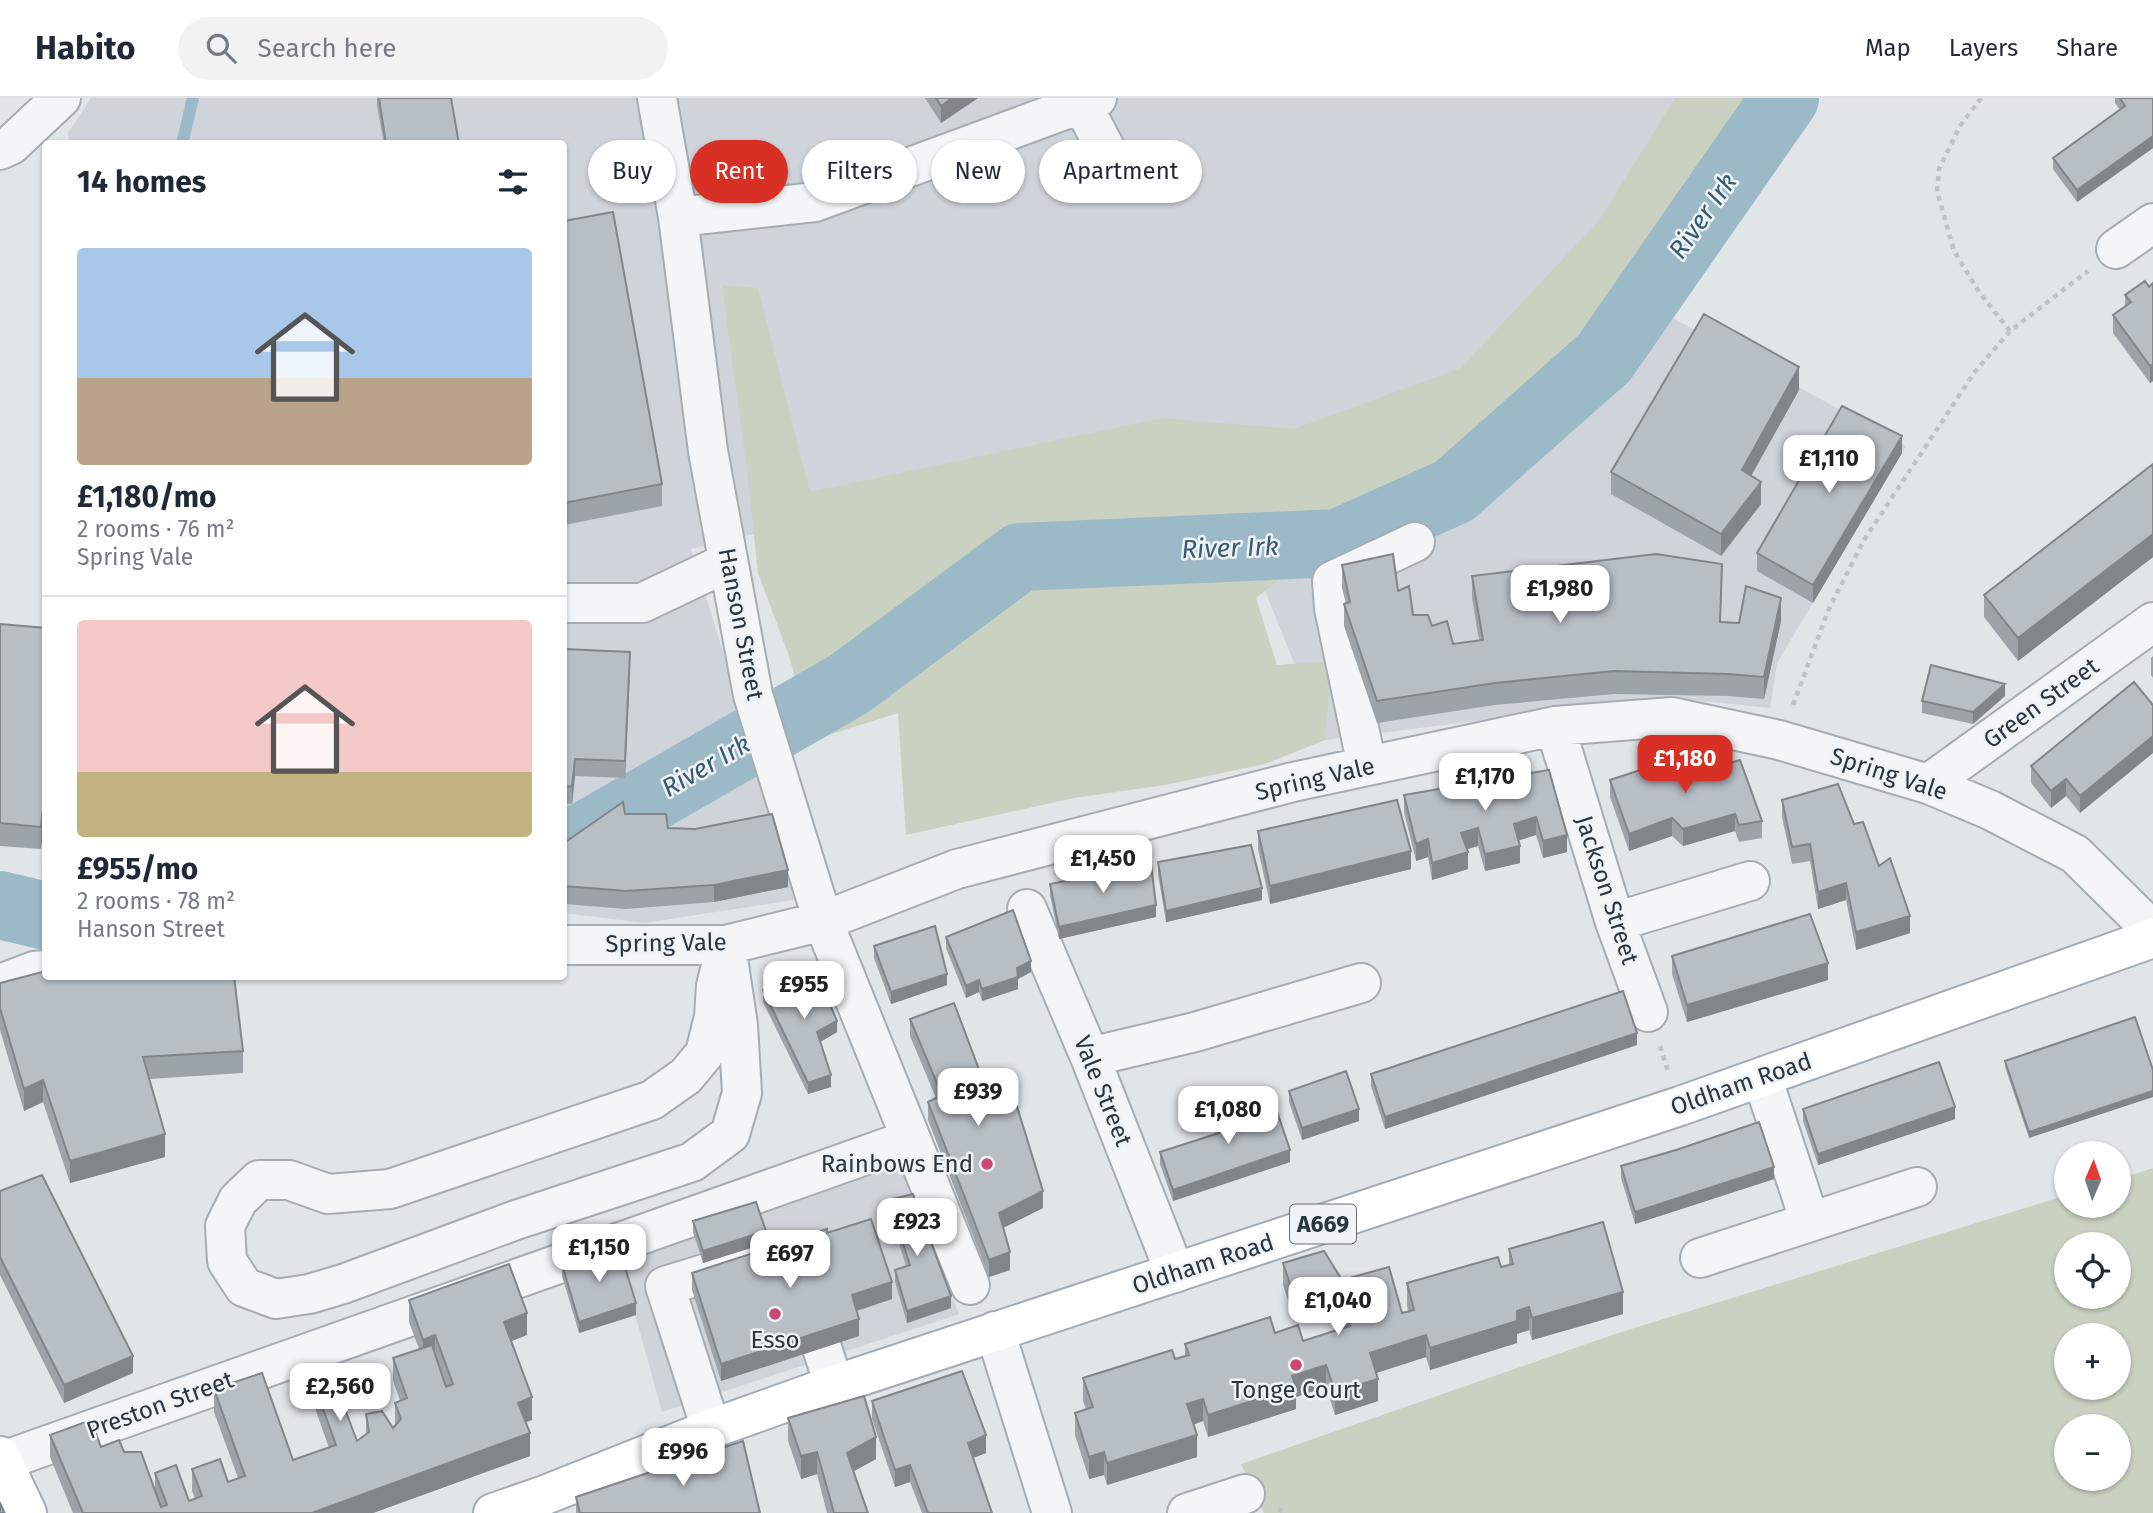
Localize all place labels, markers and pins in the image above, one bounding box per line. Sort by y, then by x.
pin: £1,110 [1772,436,1886,495]
pin: £1,980 [1503,566,1617,625]
pin: £1,180 [1628,736,1742,795]
pin: £1,170 [1428,754,1542,813]
pin: £1,450 [1046,836,1160,895]
pin: £955 [763,962,845,1021]
pin: £939 [937,1068,1019,1128]
pin: £1,080 [1171,1086,1285,1146]
place label: Rainbows End [821,1150,973,1178]
marker: Rainbows End [979,1156,995,1172]
pin: £923 [876,1198,958,1258]
pin: £1,150 [542,1224,656,1284]
pin: £697 [749,1230,831,1290]
pin: £1,040 [1281,1278,1395,1337]
marker: Esso [767,1306,783,1322]
place label: Esso [751,1326,799,1354]
marker: Tonge Court [1288,1357,1304,1373]
pin: £2,560 [283,1364,397,1423]
place label: Tonge Court [1231,1376,1361,1404]
pin: £996 [642,1428,724,1488]

